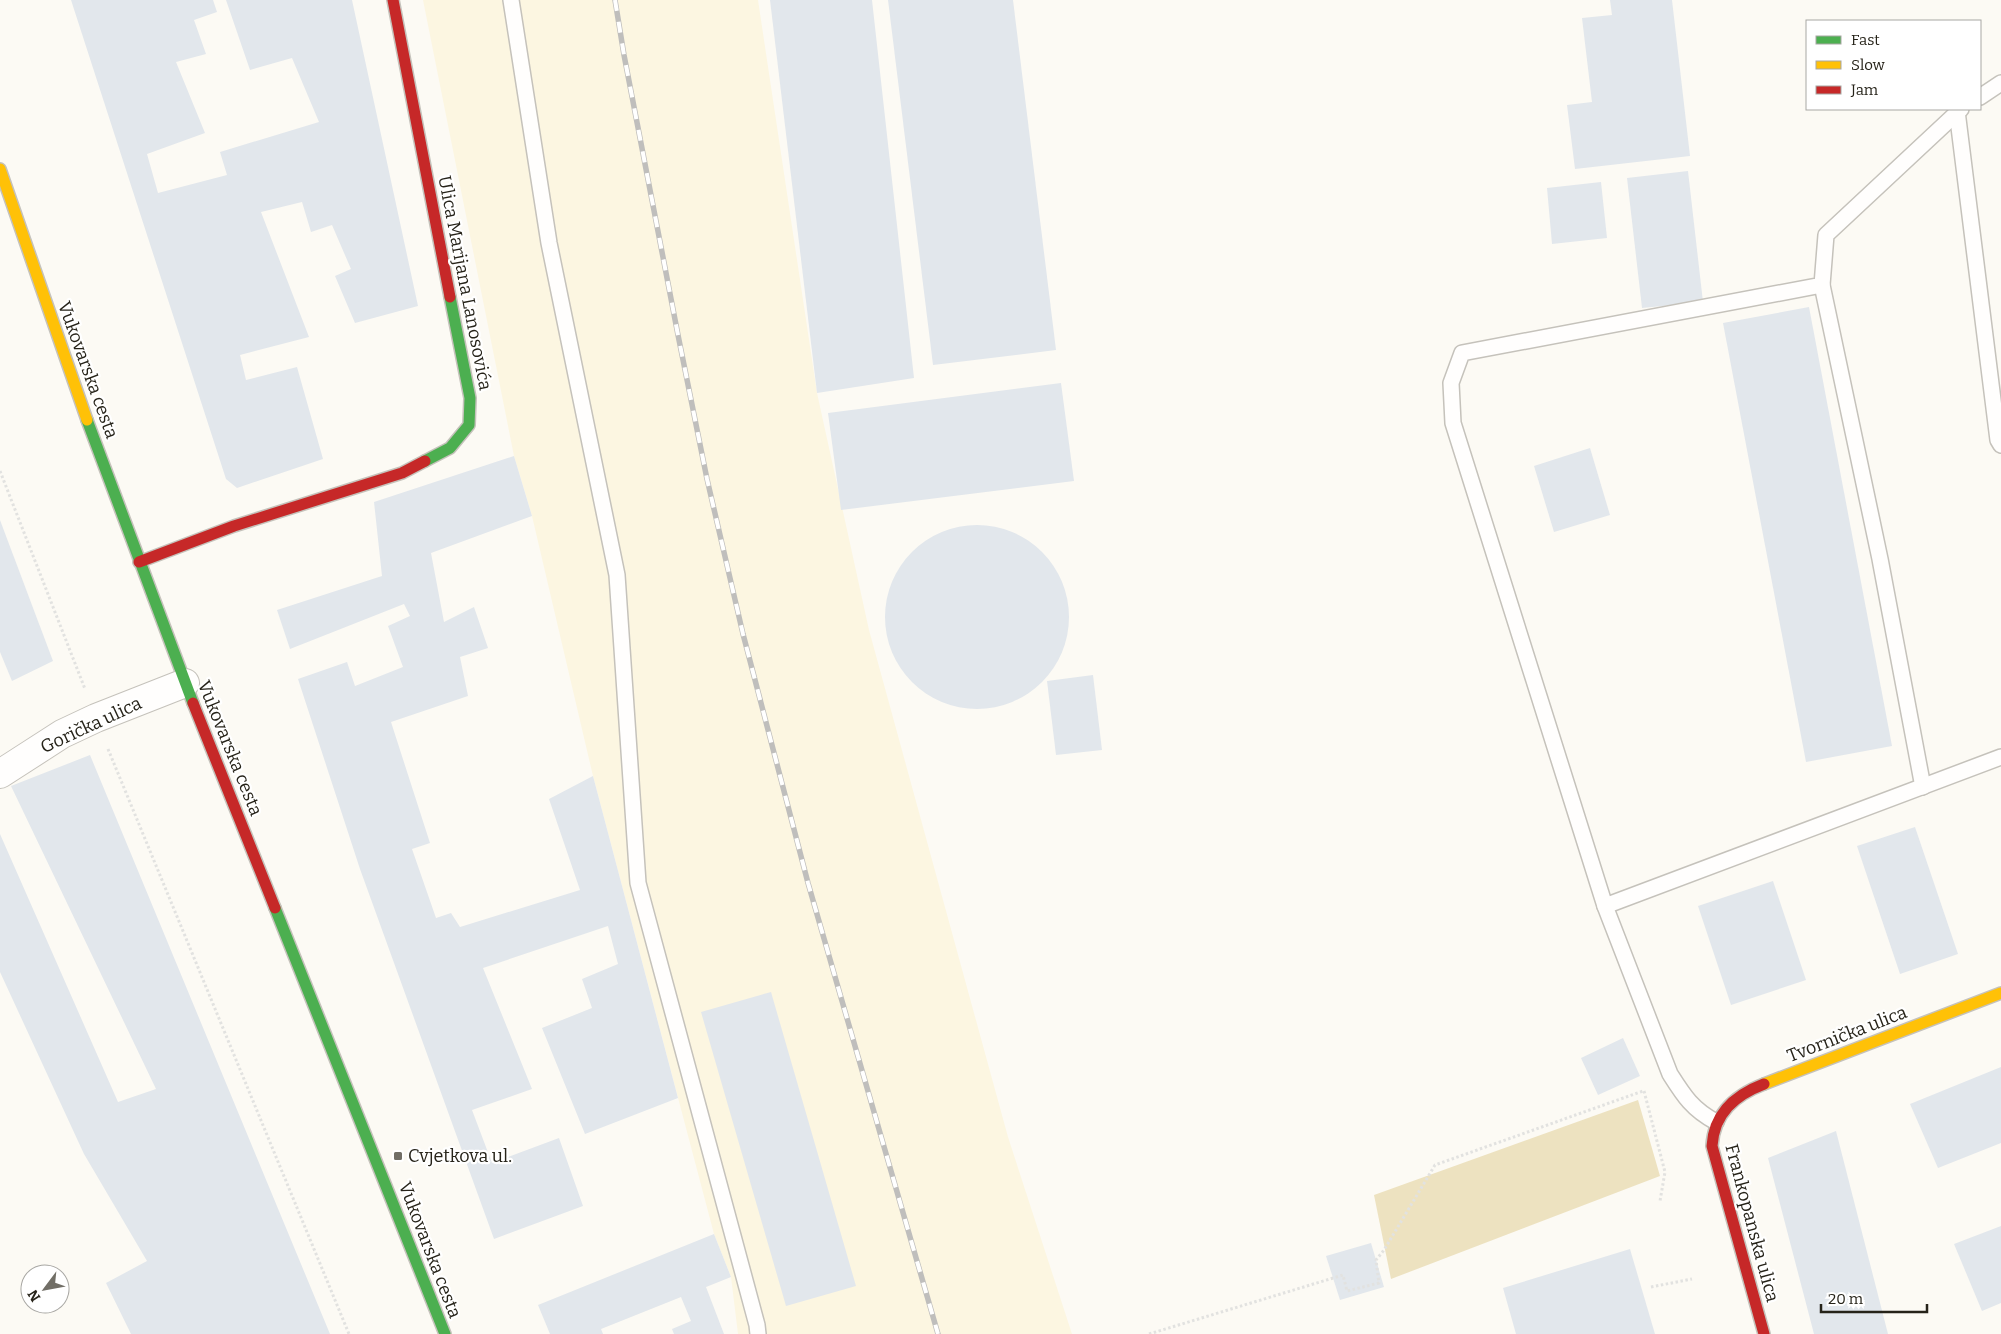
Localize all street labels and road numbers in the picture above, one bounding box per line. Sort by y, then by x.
street label: Ulica Marijana Lanosovića [433,174,497,392]
street label: Vukovarska cesta [53,298,123,442]
street label: Vukovarska cesta [193,677,267,819]
street label: Gorička ulica [37,692,145,758]
street label: Tvornička ulica [1784,1001,1910,1067]
street label: Frankopanska ulica [1720,1142,1784,1304]
street label: Vukovarska cesta [394,1179,466,1321]

